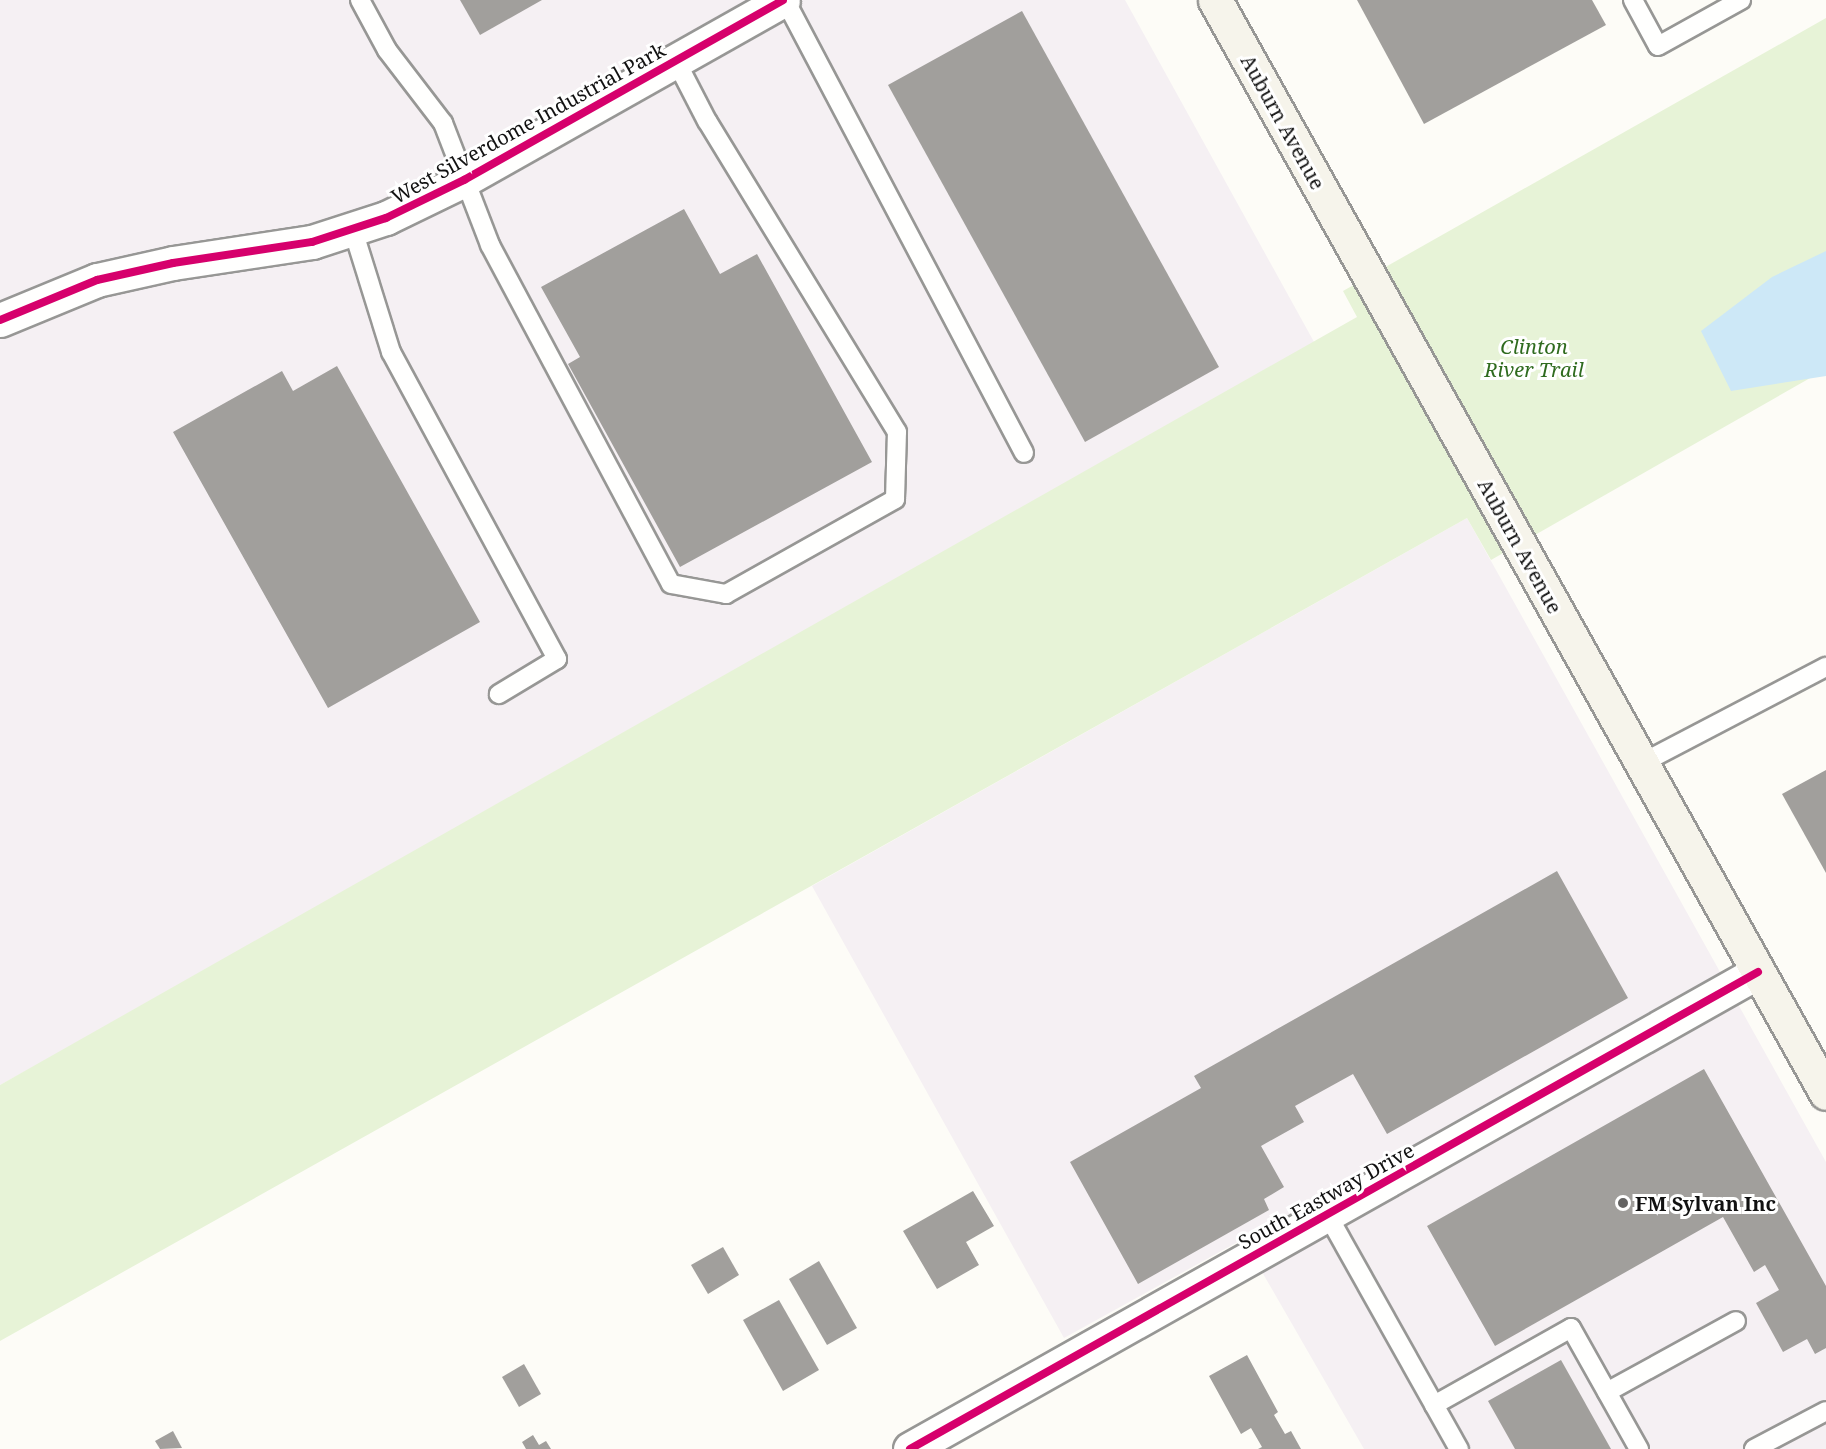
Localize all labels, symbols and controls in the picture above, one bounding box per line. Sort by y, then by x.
street label: West Silverdome Industrial Park [387,37,669,209]
street label: Auburn Avenue [1236,50,1330,194]
park label: Clinton River Trail [1484,335,1584,382]
street label: Auburn Avenue [1473,474,1567,618]
street label: South Eastway Drive [1234,1138,1418,1254]
place label: FM Sylvan Inc [1635,1191,1776,1215]
marker: FM Sylvan Inc [1616,1196,1630,1210]

